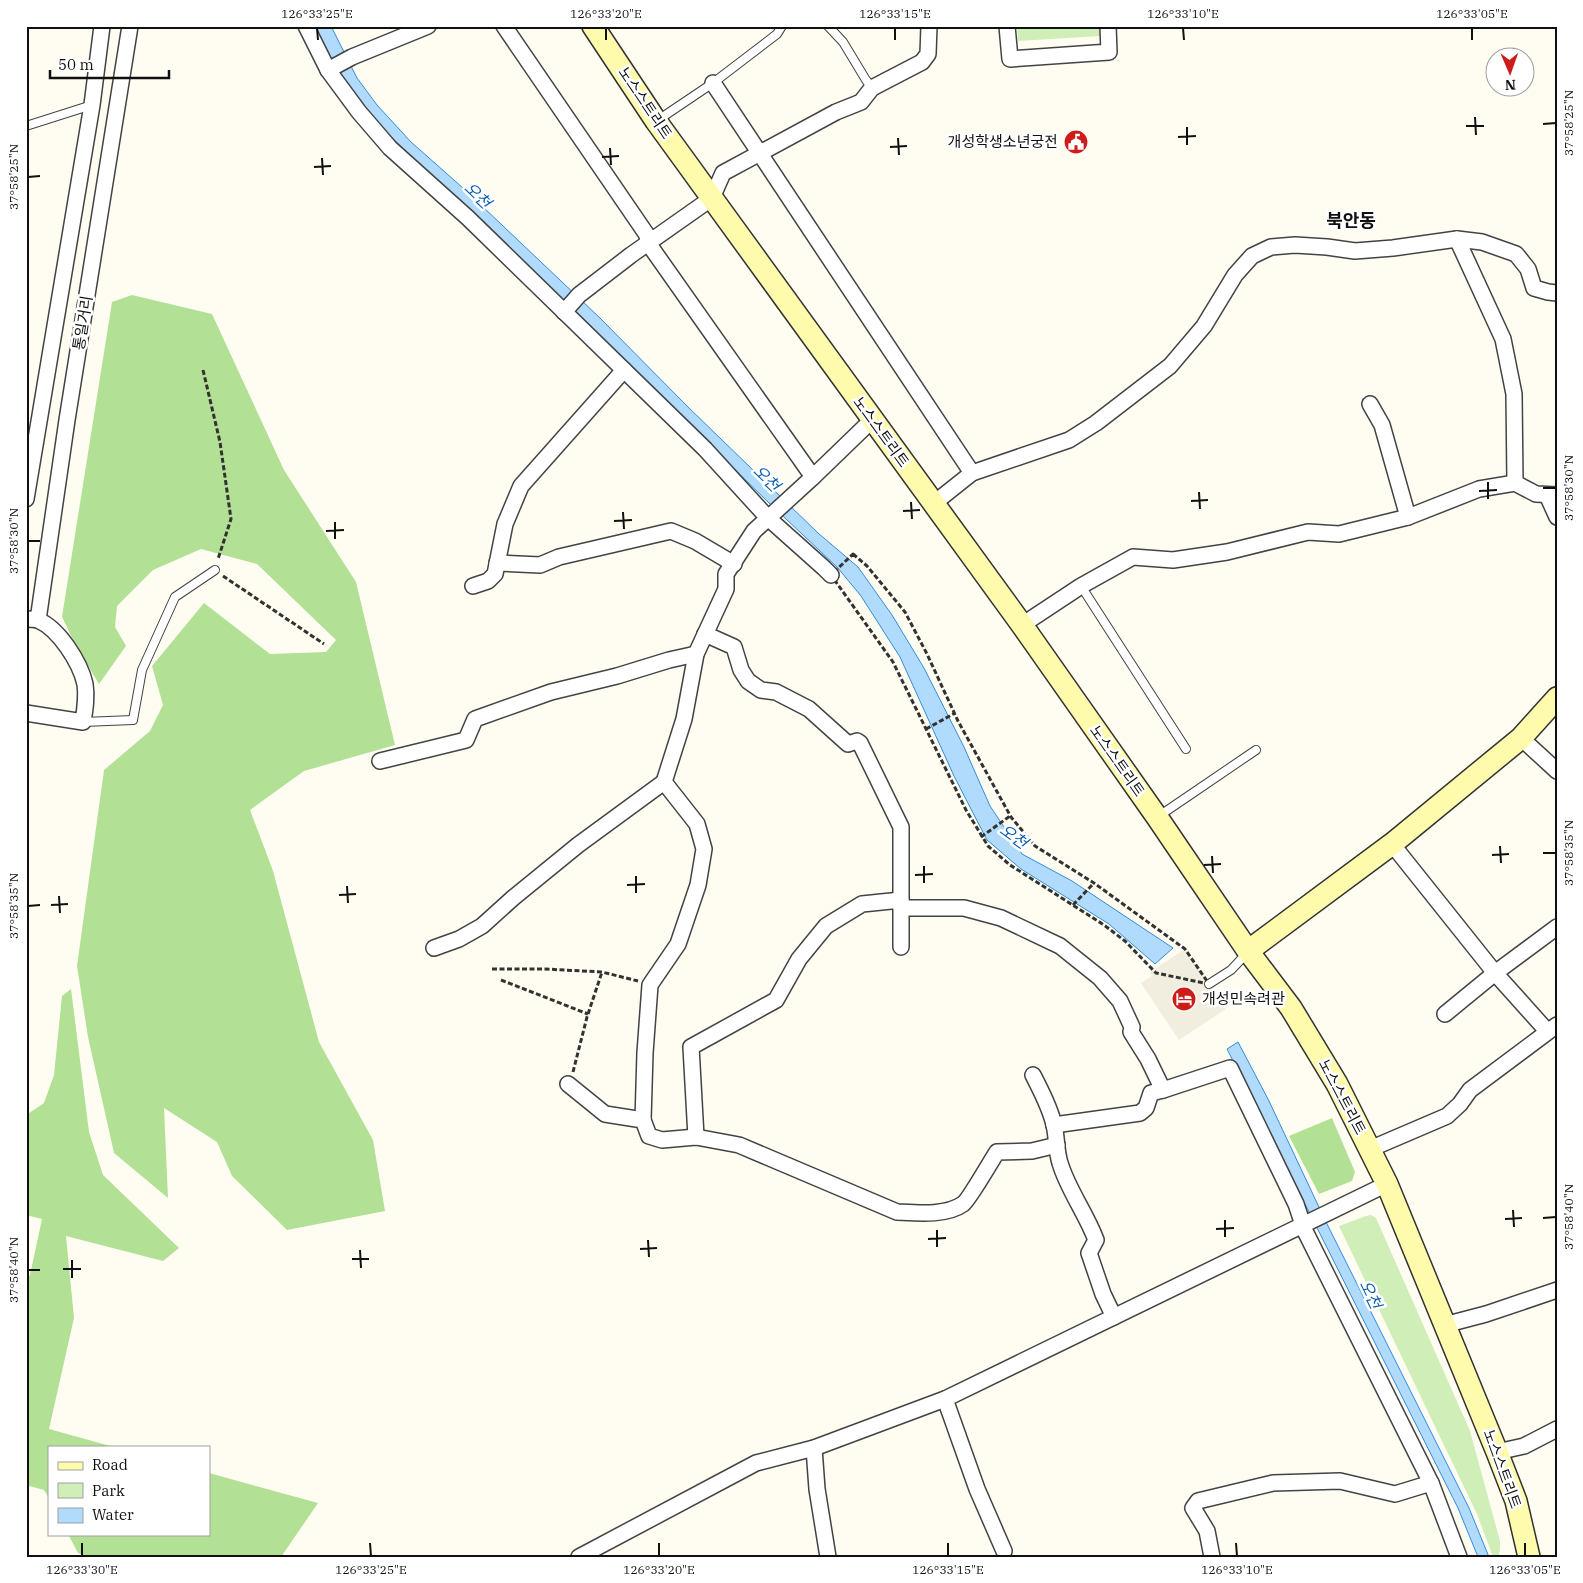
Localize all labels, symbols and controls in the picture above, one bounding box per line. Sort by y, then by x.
text: 126°33'25"E [281,6,353,21]
text: 126°33'20"E [570,6,642,21]
text: 126°33'15"E [859,6,931,21]
text: 126°33'10"E [1147,6,1219,21]
text: 126°33'05"E [1436,6,1508,21]
scale bar [50,48,169,80]
north arrow [1486,48,1536,98]
text: 50 m [58,55,94,74]
street label: 노스스트리트 [614,63,677,143]
text: N [1505,76,1516,94]
text: 37°58'25"N [1561,90,1576,156]
public building icon: 개성학생소년궁전 [1063,129,1089,155]
place label: 개성학생소년궁전 [948,132,1058,151]
text: 37°58'25"N [6,144,21,210]
water label: 오천 [460,178,497,214]
district label: 북안동 [1326,209,1376,232]
street label: 통일거리 [69,294,96,352]
street label: 노스스트리트 [849,393,914,471]
text: 37°58'30"N [1561,455,1576,521]
water label: 오천 [749,461,786,497]
text: 37°58'30"N [6,508,21,574]
street label: 노스스트리트 [1086,721,1149,800]
water label: 오천 [996,819,1034,854]
text: 37°58'35"N [1561,820,1576,886]
text: 37°58'35"N [6,873,21,939]
hotel icon: 개성민속려관 [1171,986,1197,1012]
place label: 개성민속려관 [1202,989,1285,1008]
street label: 노스스트리트 [1315,1056,1370,1138]
text: 37°58'40"N [1561,1184,1576,1250]
text: 37°58'40"N [6,1237,21,1303]
water label: 오천 [1356,1276,1387,1314]
street label: 노스스트리트 [1479,1427,1526,1511]
legend [48,1446,210,1536]
text: Road [92,1455,128,1474]
text: Park [92,1481,125,1500]
text: Water [92,1505,134,1524]
text: 126°33'30"E [46,1562,118,1577]
text: 126°33'25"E [335,1562,407,1577]
text: 126°33'20"E [623,1562,695,1577]
text: 126°33'15"E [912,1562,984,1577]
text: 126°33'10"E [1201,1562,1273,1577]
text: 126°33'05"E [1489,1562,1561,1577]

